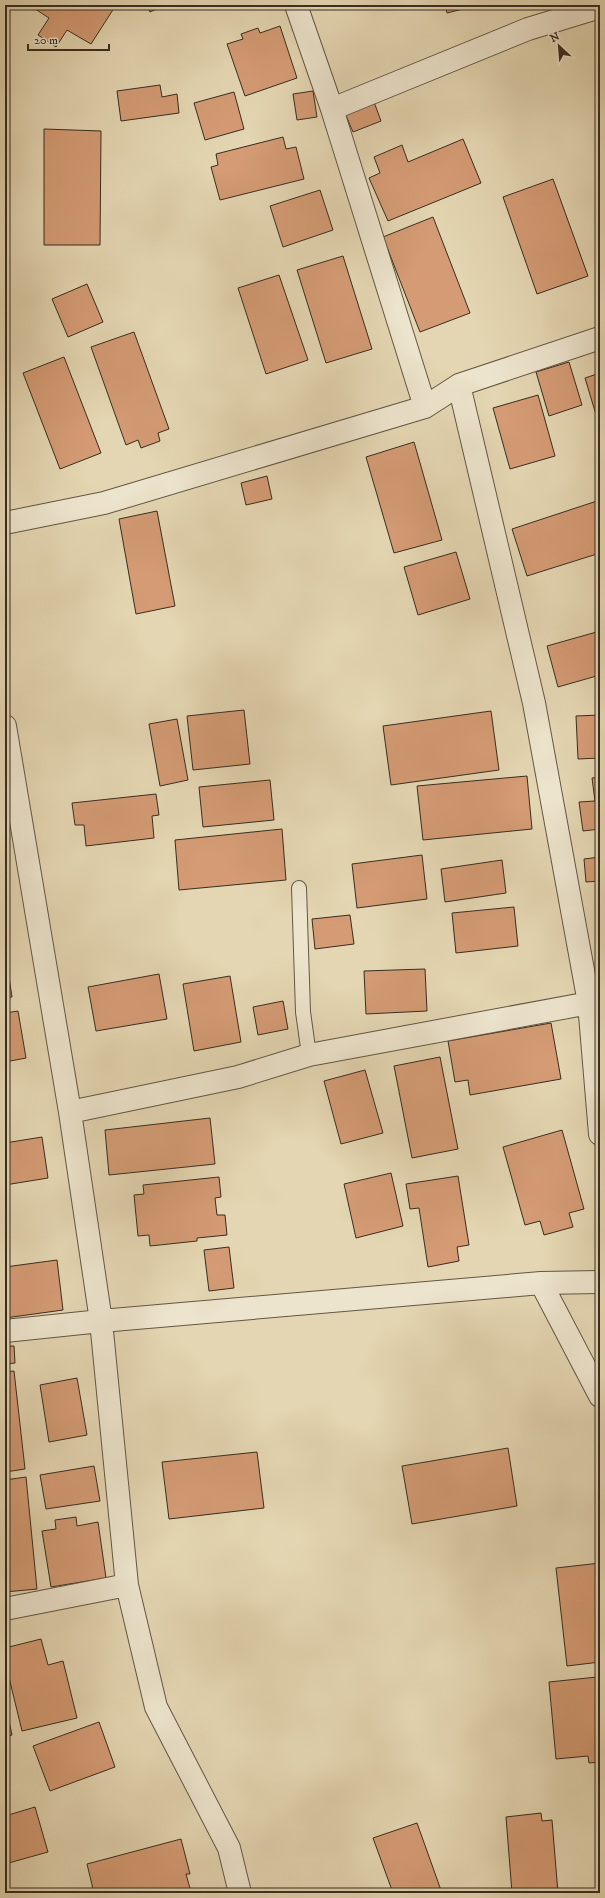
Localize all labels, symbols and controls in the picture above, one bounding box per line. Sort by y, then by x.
scale bar [28,26,109,52]
north arrow [539,26,579,66]
text: N [548,30,562,46]
text: 20 m [34,33,58,48]

